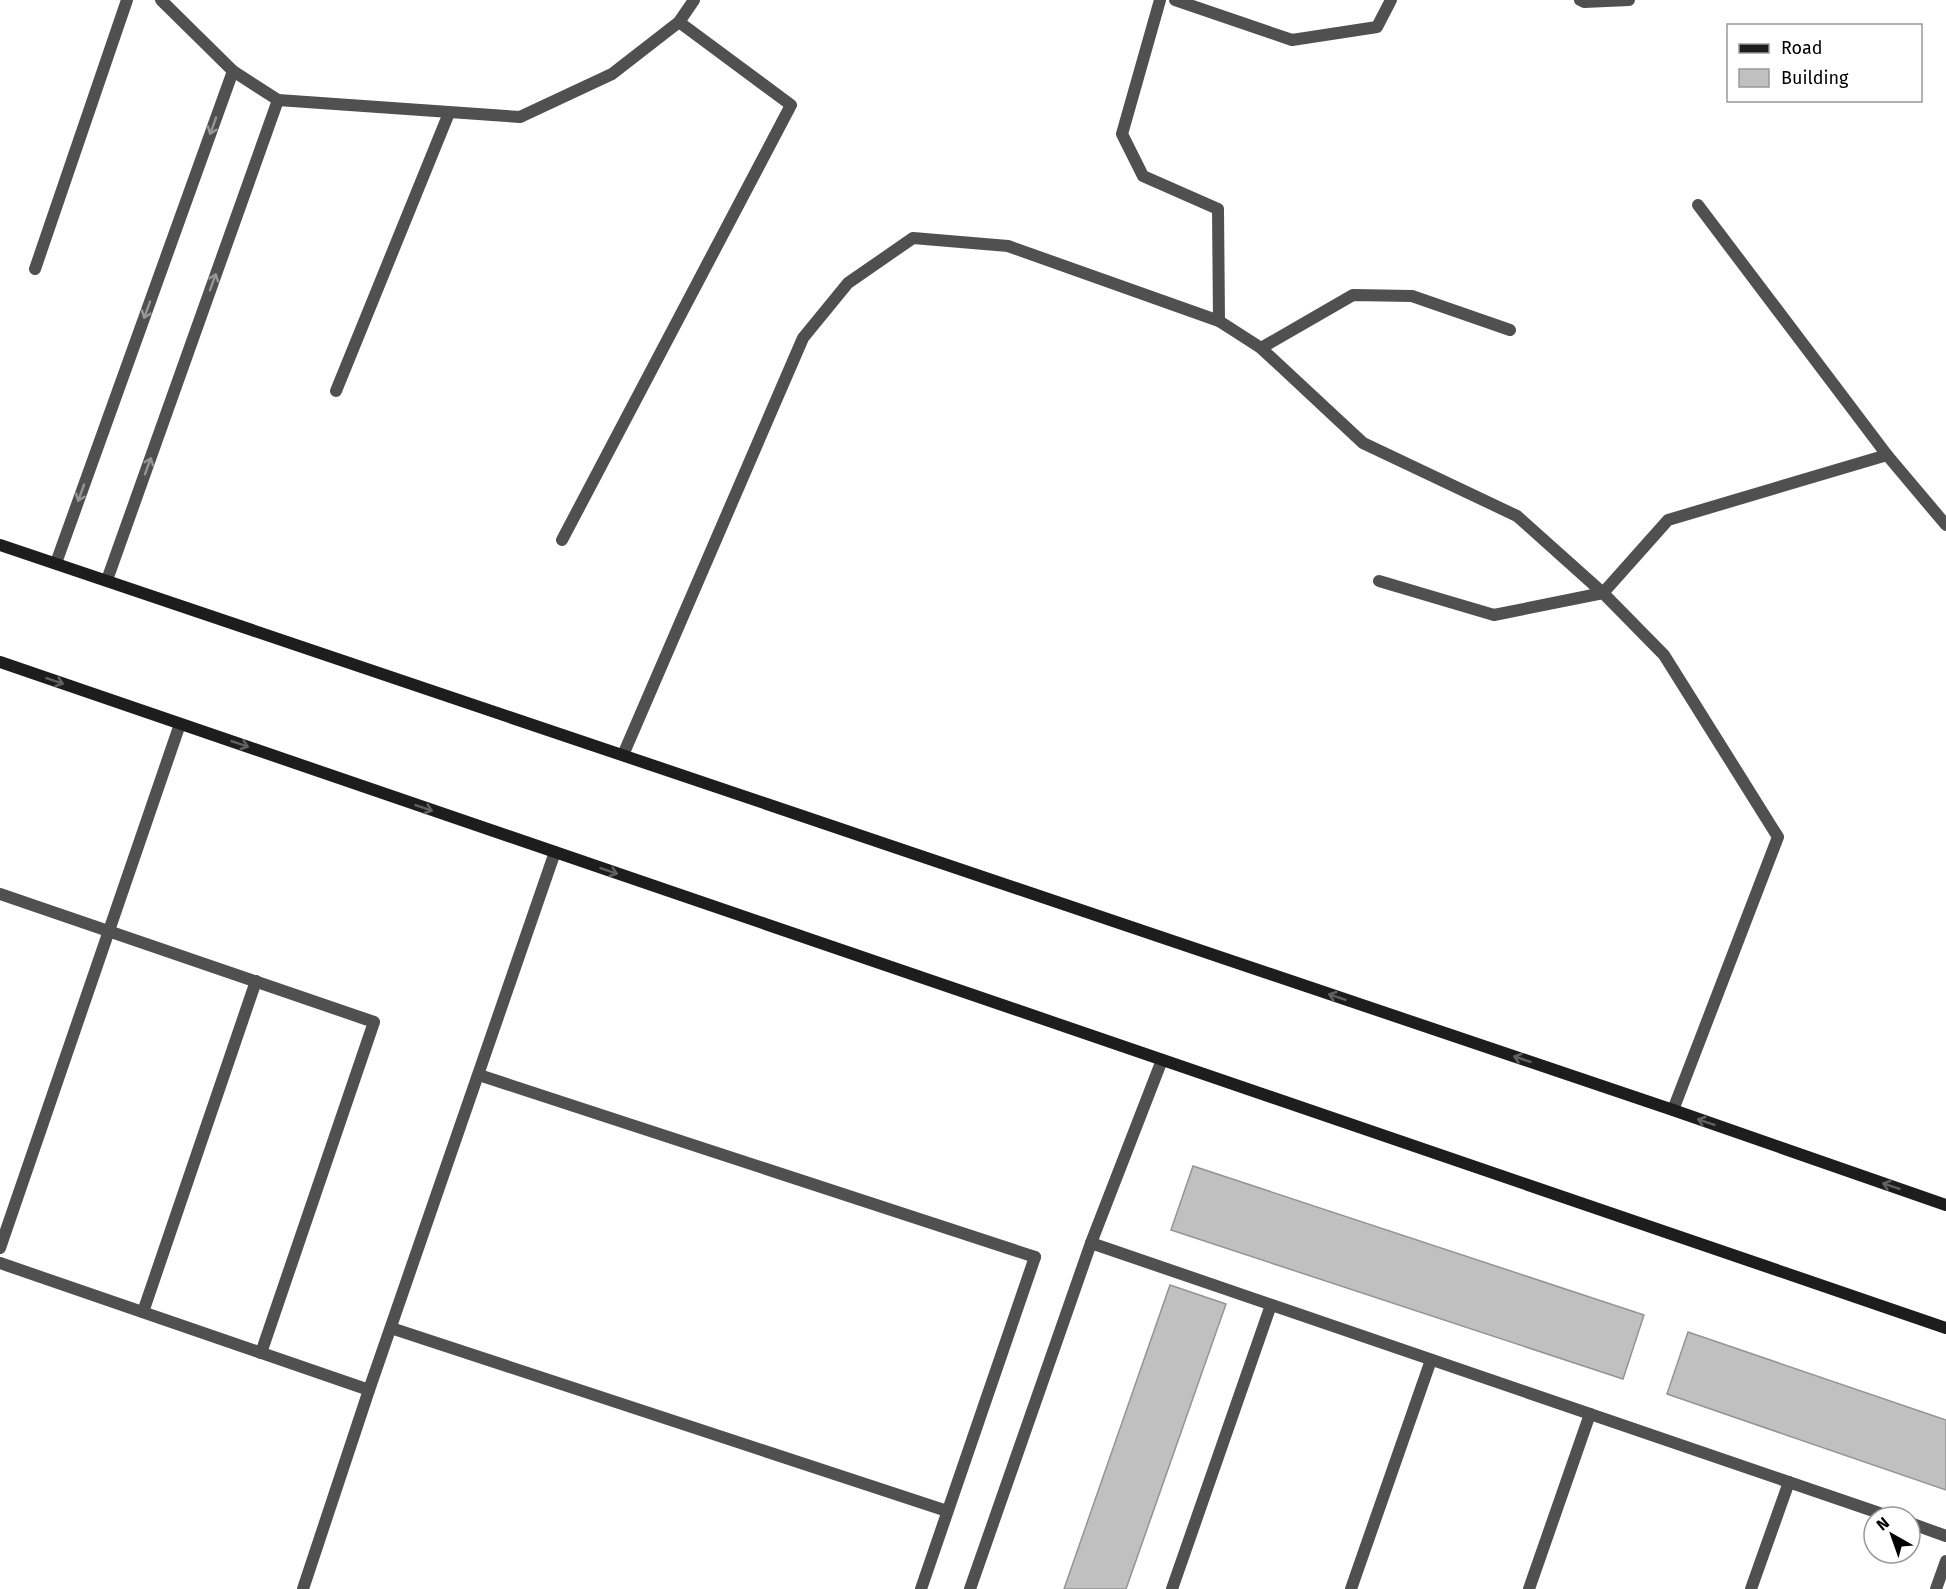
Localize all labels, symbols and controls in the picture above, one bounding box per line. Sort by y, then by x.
legend [1727,24,1922,102]
text: Road [1781,37,1823,59]
text: Building [1781,67,1849,89]
one-way arrow [207,117,218,135]
one-way arrow [209,273,220,292]
one-way arrow [141,300,152,319]
one-way arrow [143,457,154,476]
one-way arrow [75,483,86,502]
one-way arrow [45,677,64,688]
one-way arrow [230,740,249,751]
one-way arrow [414,803,433,814]
one-way arrow [599,866,618,877]
one-way arrow [1328,990,1347,1001]
one-way arrow [1513,1053,1532,1064]
one-way arrow [1698,1115,1716,1126]
one-way arrow [1882,1179,1901,1190]
north arrow [1862,1505,1922,1565]
text: N [1873,1513,1893,1535]

